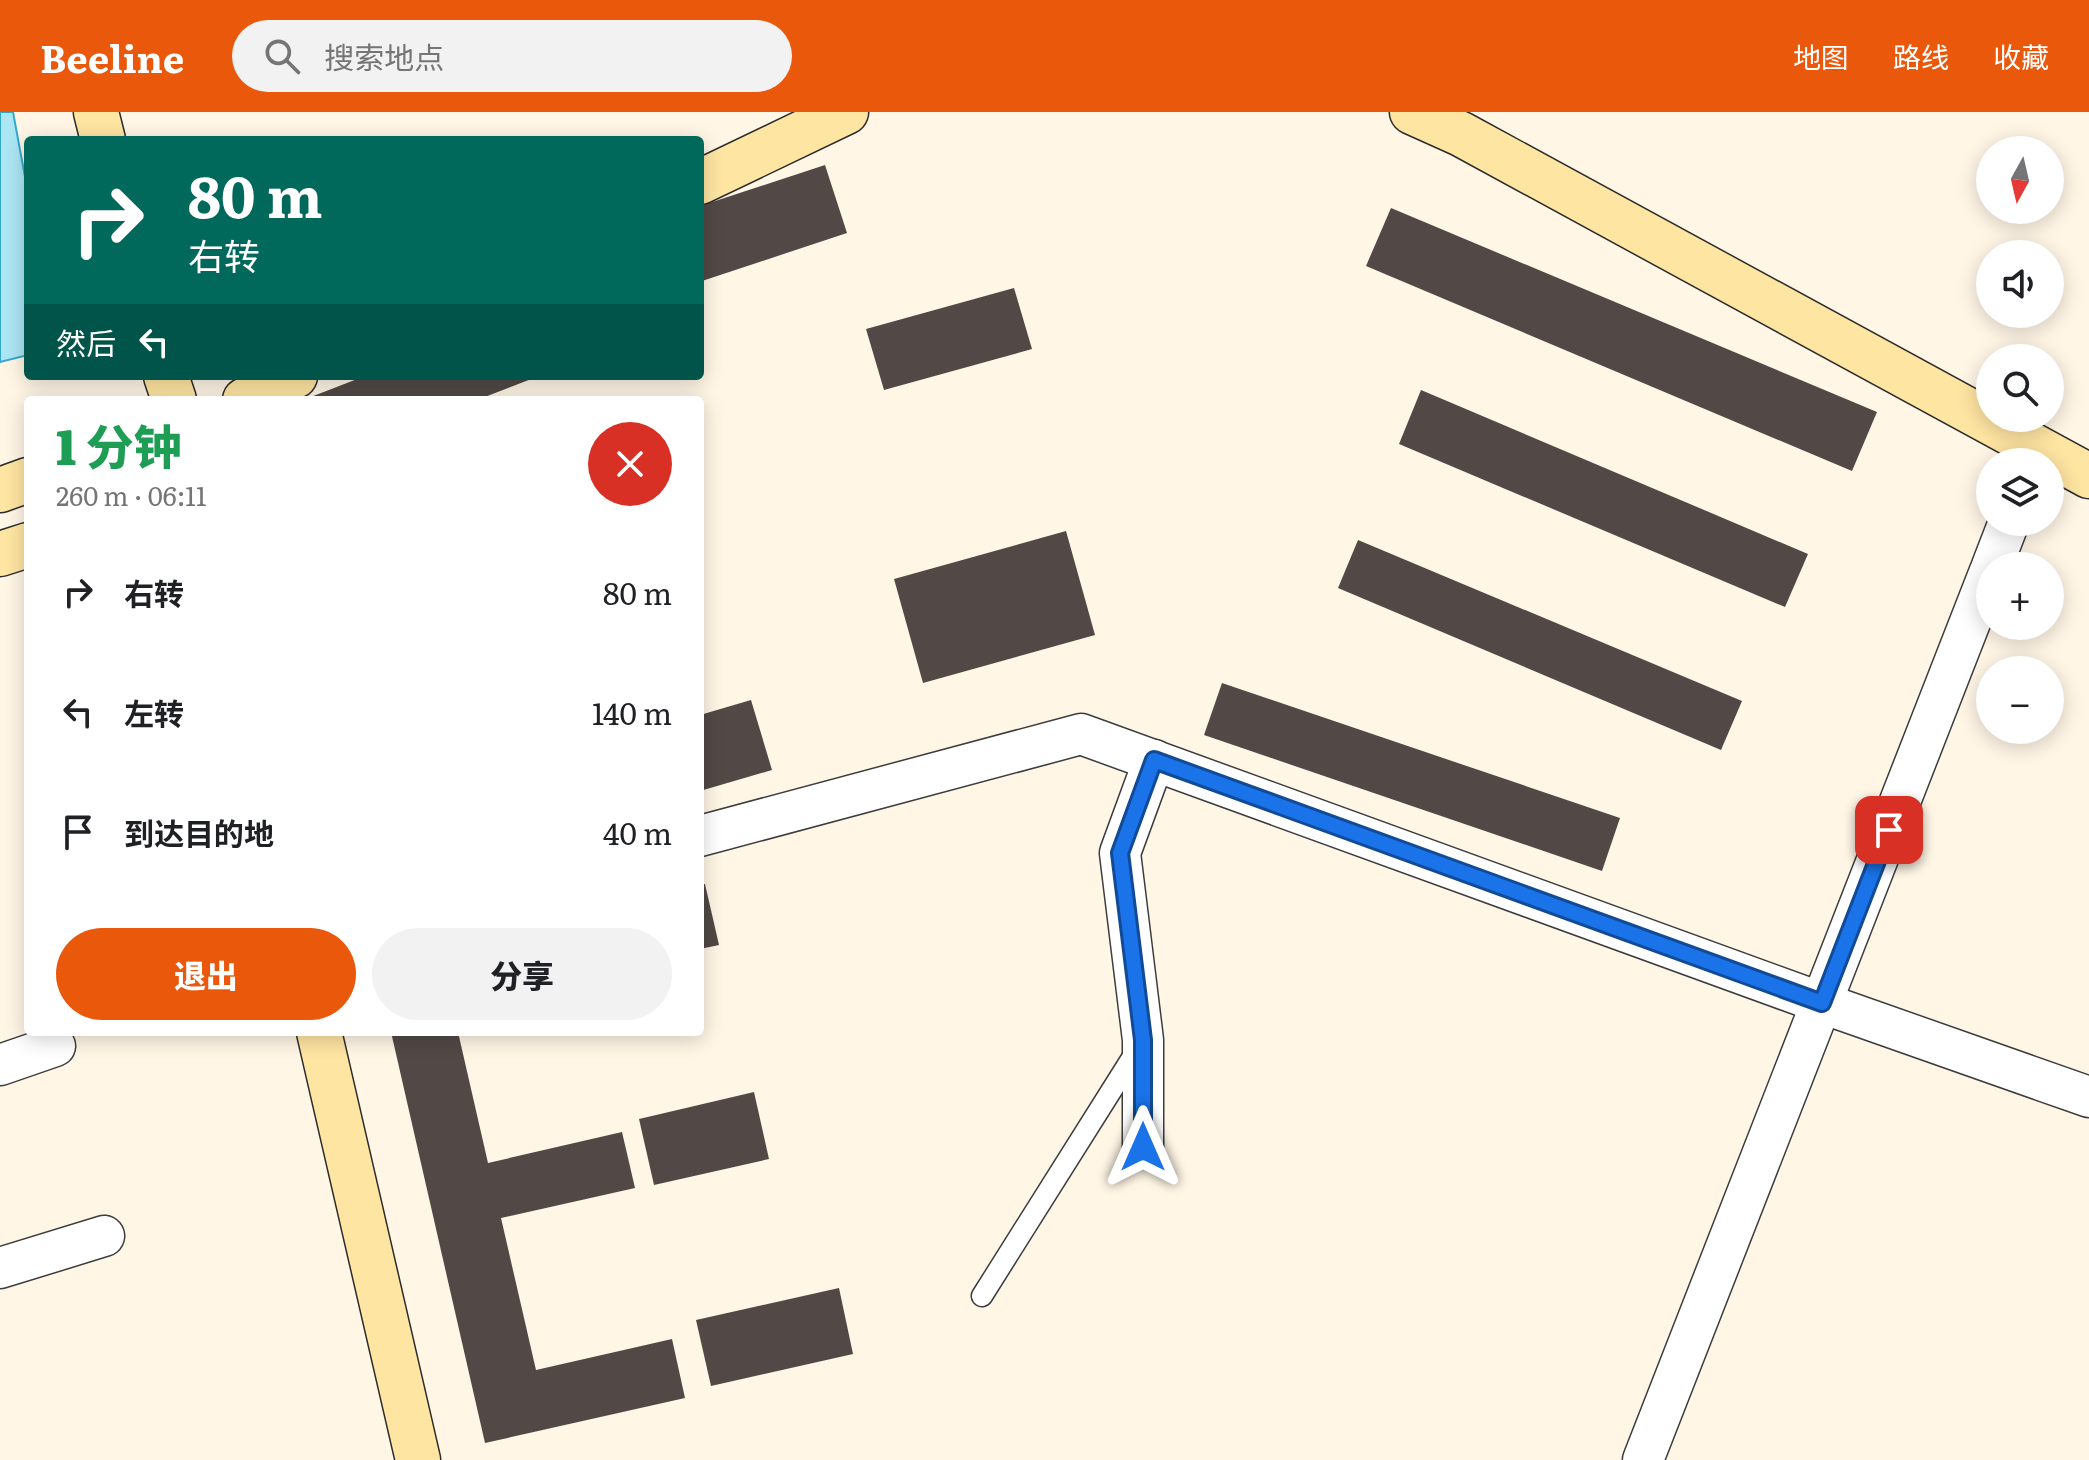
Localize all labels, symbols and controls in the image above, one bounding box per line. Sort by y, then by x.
search box [232,20,792,92]
text: Beeline [40,28,184,85]
icon: search [260,34,304,78]
text: 搜索地点 [324,34,444,78]
text: 地图 [1793,35,1849,77]
text: 路线 [1893,35,1949,77]
text: 收藏 [1993,35,2049,77]
north arrow [1976,136,2064,224]
map controls [1976,136,2064,744]
text: 80 m [188,152,323,235]
icon: right [56,168,160,272]
text: 右转 [188,228,260,281]
button: sound [1976,240,2064,328]
text: 然后 [56,320,116,364]
icon: left [132,320,176,364]
button: search [1976,344,2064,432]
text: 1 分钟 [56,409,182,480]
button: close [588,422,672,506]
button: layers [1976,448,2064,536]
text: 260 m · 06:11 [56,475,206,514]
button: + [1976,552,2064,640]
icon: right [56,570,100,614]
text: 右转 [124,570,184,614]
text: 80 m [603,570,672,614]
button: − [1976,656,2064,744]
icon: left [56,690,100,734]
text: 左转 [124,690,184,734]
text: 140 m [592,690,672,734]
pin [1855,796,1923,864]
icon: arrive [1867,808,1911,852]
icon: arrive [56,810,100,854]
text: 到达目的地 [124,810,274,854]
text: 40 m [603,810,672,854]
button: 退出 [56,928,356,1020]
button: 分享 [372,928,672,1020]
position arrow [1101,1105,1185,1189]

